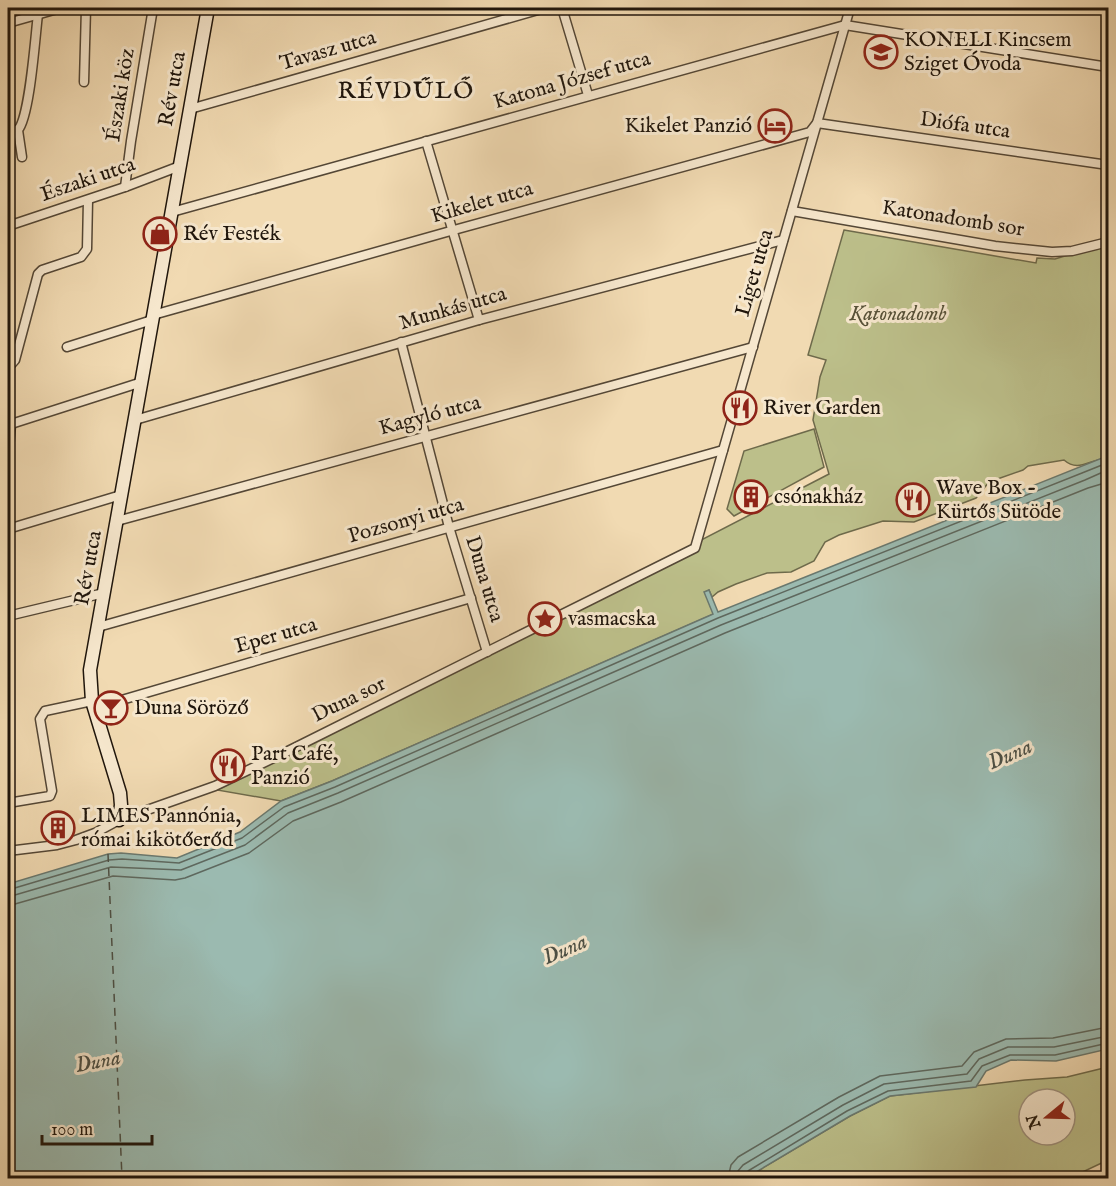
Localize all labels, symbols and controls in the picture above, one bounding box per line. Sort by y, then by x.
street label: Tavasz utca [277,24,380,78]
place label: KONELI Kincsem Sziget Óvoda [904,27,1071,78]
school or university icon: KONELI Kincsem Sziget Óvoda [863,34,899,70]
street label: Katona József utca [490,45,654,116]
street label: Északi köz [99,46,142,144]
street label: Rév utca [153,49,193,129]
district label: RÉVDŰLŐ [337,76,475,107]
street label: Diófa utca [918,106,1013,146]
hotel icon: Kikelet Panzió [757,108,793,144]
place label: Kikelet Panzió [625,113,752,140]
street label: Északi utca [37,150,140,209]
street label: Kikelet utca [428,175,537,230]
street label: Katonadomb sor [880,194,1026,244]
shop icon: Rév Festék [142,216,178,252]
place label: Rév Festék [183,221,281,248]
street label: Liget utca [730,225,781,320]
street label: Munkás utca [396,281,511,337]
park label: Katonadomb [849,301,946,328]
street label: Kagyló utca [376,389,485,443]
restaurant icon: River Garden [722,390,758,426]
place label: River Garden [763,395,881,422]
place label: Wave Box - Kürtős Sütöde [936,475,1061,526]
building icon: csónakház [733,479,769,515]
restaurant icon: Wave Box - Kürtős Sütöde [895,482,931,518]
place label: csónakház [774,484,863,511]
street label: Pozsonyi utca [345,491,468,550]
street label: Rév utca [69,528,109,608]
street label: Duna utca [458,533,510,626]
place icon: vasmacska [527,601,563,637]
place label: vasmacska [568,606,657,633]
street label: Eper utca [232,611,321,661]
street label: Duna sor [308,670,391,729]
bar icon: Duna Söröző [93,690,129,726]
place label: Duna Söröző [134,695,249,722]
water label: Duna [983,733,1037,777]
place label: Part Café, Panzió [251,741,338,792]
restaurant icon: Part Café, Panzió [210,748,246,784]
place label: LIMES Pannónia, római kikötőerőd [81,803,241,854]
building icon: LIMES Pannónia, római kikötőerőd [40,810,76,846]
water label: Duna [538,928,592,972]
water label: Duna [73,1044,123,1080]
north arrow [1017,1087,1077,1147]
scale bar [42,1108,152,1146]
text: N [1023,1111,1047,1132]
text: 100 m [51,1119,93,1142]

